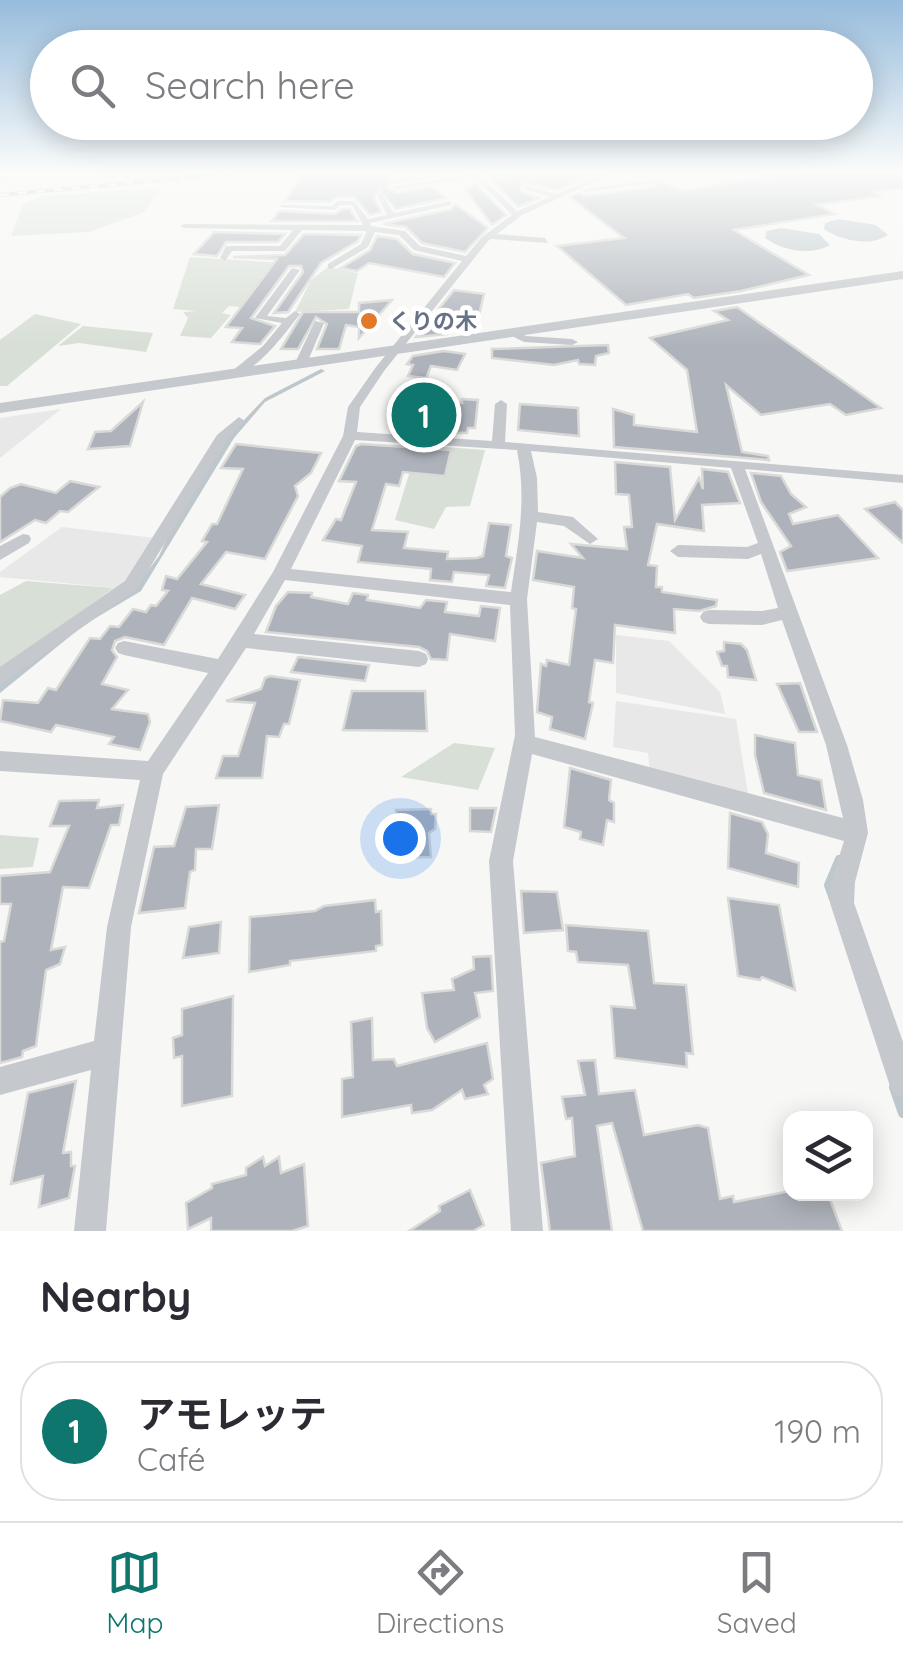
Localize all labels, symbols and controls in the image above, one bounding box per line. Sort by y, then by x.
search box [30,30,873,140]
icon: search [65,58,120,113]
text: Search here [145,61,355,109]
place label: くりの木 [389,307,477,335]
marker: くりの木 [358,310,380,332]
pin: 1 [392,378,456,452]
your location [375,813,426,864]
map controls [783,1111,873,1201]
button: layers [783,1111,873,1201]
text: Nearby [40,1270,191,1323]
text: アモレッテ [137,1390,327,1438]
text: 1 [68,1411,81,1451]
text: 190 m [774,1411,861,1451]
text: Café [137,1439,206,1479]
tab: Map [106,1545,163,1640]
tab: Directions [376,1545,504,1640]
tab: Saved [717,1545,797,1640]

